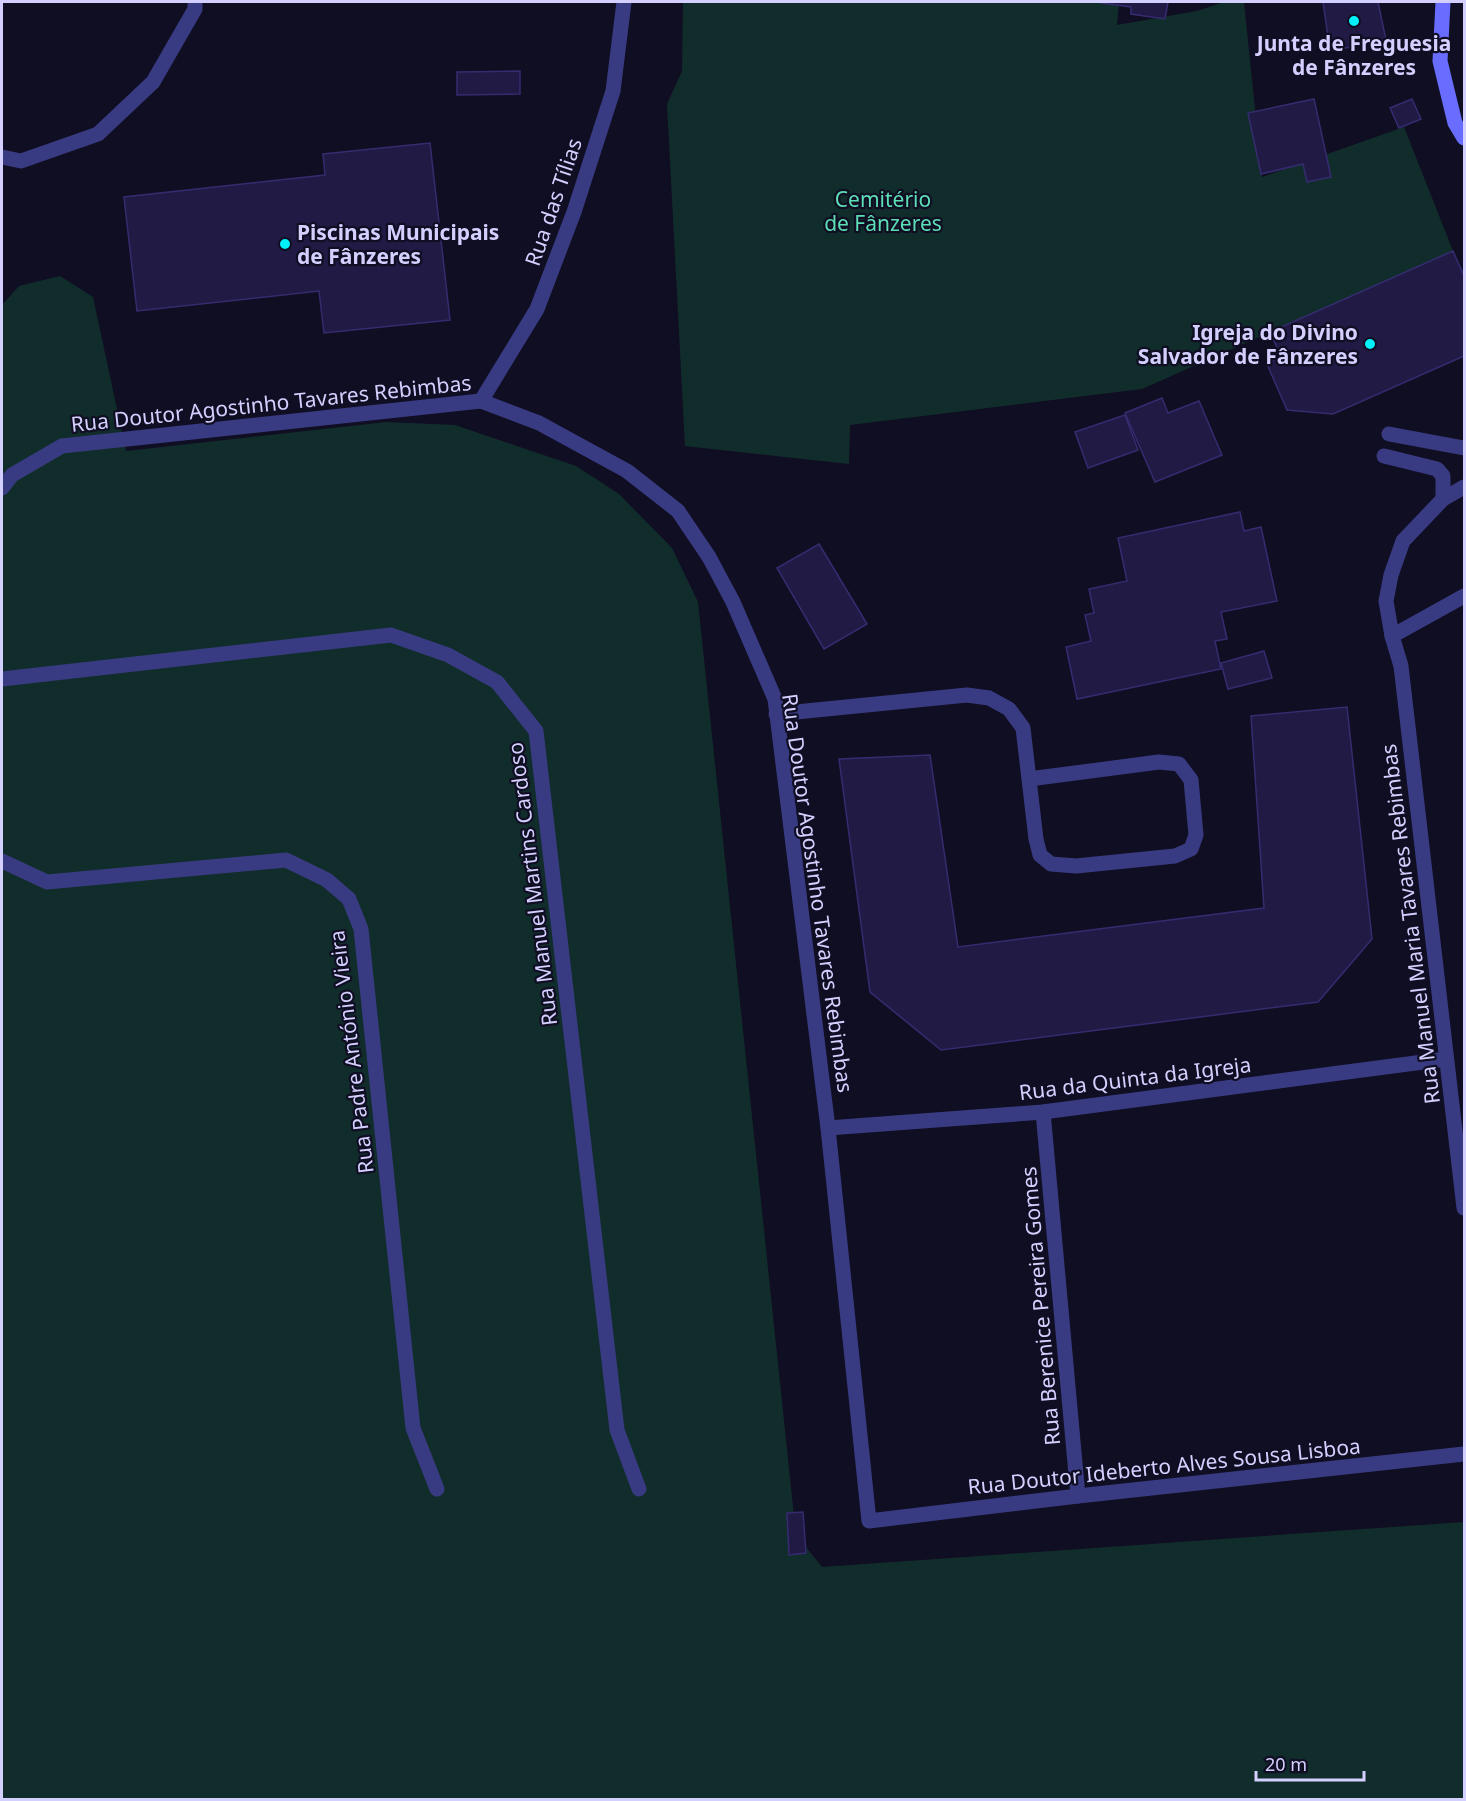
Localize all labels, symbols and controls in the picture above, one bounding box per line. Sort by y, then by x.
marker: Junta de Freguesia de Fânzeres [1347,14,1361,28]
place label: Junta de Freguesia de Fânzeres [1255,29,1451,81]
street label: Rua das Tílias [518,134,588,270]
park label: Cemitério de Fânzeres [824,185,942,237]
place label: Piscinas Municipais de Fânzeres [297,218,499,270]
marker: Piscinas Municipais de Fânzeres [278,237,292,251]
place label: Igreja do Divino Salvador de Fânzeres [1138,318,1358,370]
marker: Igreja do Divino Salvador de Fânzeres [1363,337,1377,351]
street label: Rua Doutor Agostinho Tavares Rebimbas [69,368,473,438]
street label: Rua Doutor Agostinho Tavares Rebimbas [776,692,860,1094]
street label: Rua Manuel Martins Cardoso [501,741,563,1027]
street label: Rua Manuel Maria Tavares Rebimbas [1374,742,1446,1106]
street label: Rua Padre António Vieira [322,929,380,1175]
street label: Rua da Quinta da Igreja [1017,1050,1253,1106]
street label: Rua Berenice Pereira Gomes [1014,1165,1066,1447]
street label: Rua Doutor Ideberto Alves Sousa Lisboa [966,1431,1362,1501]
scale bar [1256,1744,1364,1782]
text: 20 m [1265,1752,1307,1776]

